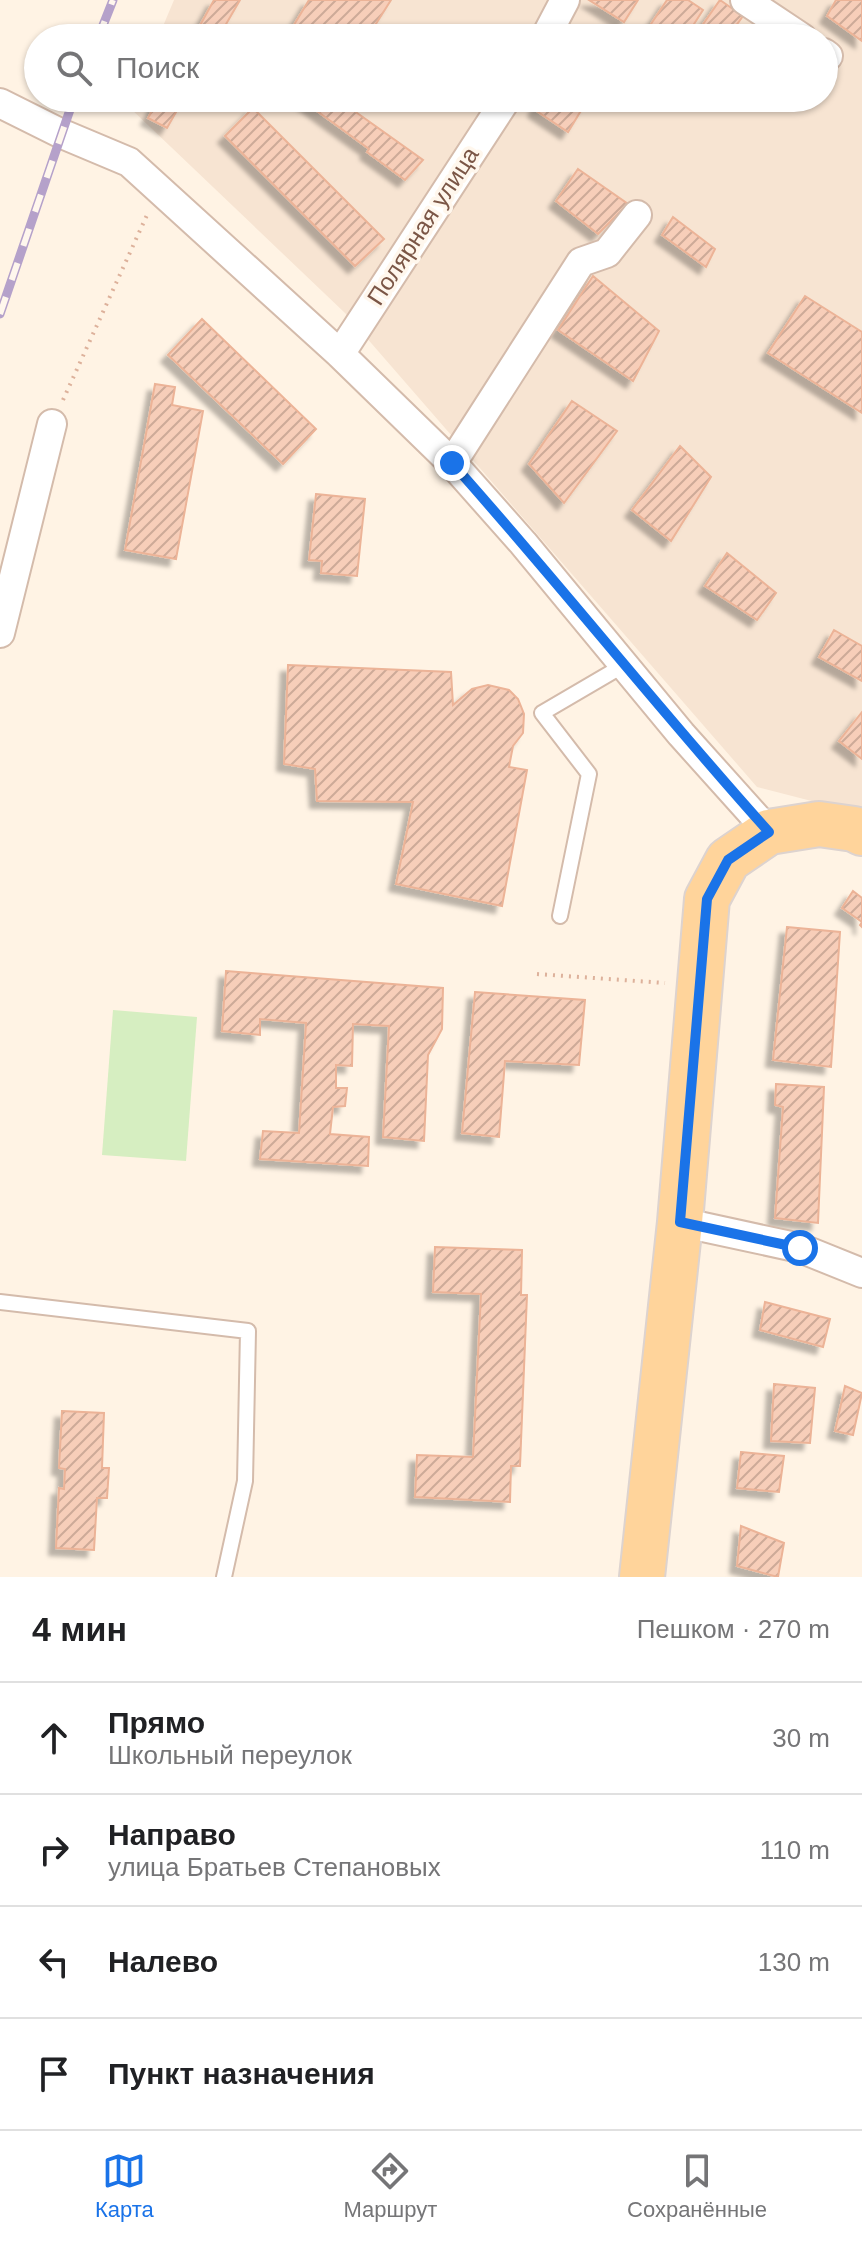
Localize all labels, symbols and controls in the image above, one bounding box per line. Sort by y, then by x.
search box [24,24,838,112]
icon: search [52,46,96,90]
text: Поиск [116,51,199,84]
street label: Полярная улица [362,141,484,310]
route end [434,445,470,481]
route start [782,1230,818,1266]
text: 4 мин [32,1610,127,1648]
text: Пешком · 270 m [637,1614,830,1644]
text: Прямо [108,1706,205,1739]
icon: ahead [32,1716,76,1760]
text: 30 m [772,1723,830,1753]
text: Школьный переулок [108,1740,352,1770]
text: Направо [108,1818,236,1851]
icon: right [32,1828,76,1872]
text: 110 m [760,1835,830,1865]
text: улица Братьев Степановых [108,1852,441,1882]
icon: left [32,1940,76,1984]
text: Налево [108,1945,218,1978]
text: 130 m [758,1947,830,1977]
icon: arrive [32,2052,76,2096]
text: Пункт назначения [108,2057,375,2090]
tab: Карта [95,2149,154,2223]
tab: Маршрут [344,2149,437,2223]
tab: Сохранённые [627,2149,767,2223]

